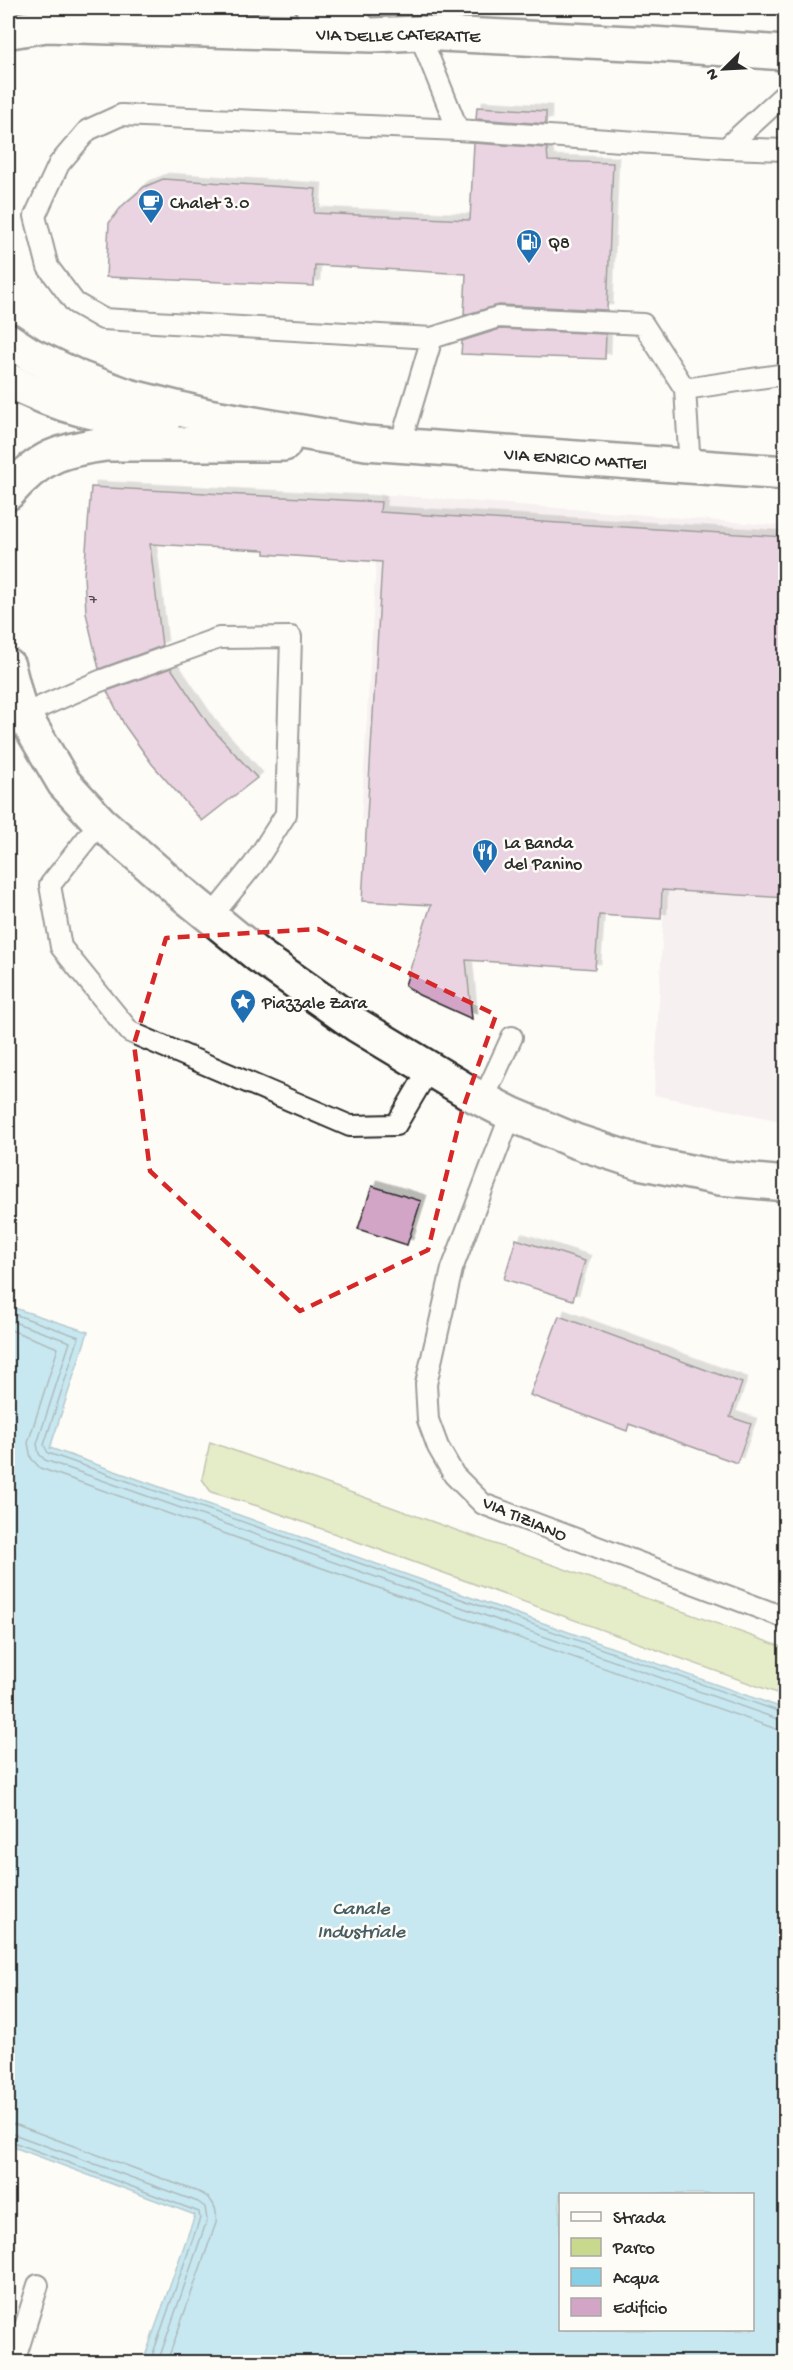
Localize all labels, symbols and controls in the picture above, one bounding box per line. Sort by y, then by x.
street label: VIA DELLE CATERATTE [315,25,482,49]
north arrow [694,39,754,99]
text: N [702,65,724,82]
cafe icon: Chalet 3.0 [136,187,166,225]
place label: Chalet 3.0 [170,194,250,215]
fuel station icon: Q8 [514,227,544,265]
place label: Q8 [548,234,570,255]
street label: VIA ENRICO MATTEI [502,445,648,476]
house number: 7 [88,591,98,609]
place label: La Banda del Panino [504,834,582,876]
restaurant icon: La Banda del Panino [470,837,500,875]
place icon: Piazzale Zara [228,987,258,1025]
place label: Piazzale Zara [261,994,368,1015]
street label: VIA TIZIANO [478,1493,570,1548]
water label: Canale Industriale [317,1899,406,1945]
legend [559,2193,754,2331]
text: Strada [613,2209,667,2230]
text: Parco [612,2239,655,2260]
text: Acqua [613,2269,660,2290]
text: Edificio [613,2299,667,2320]

